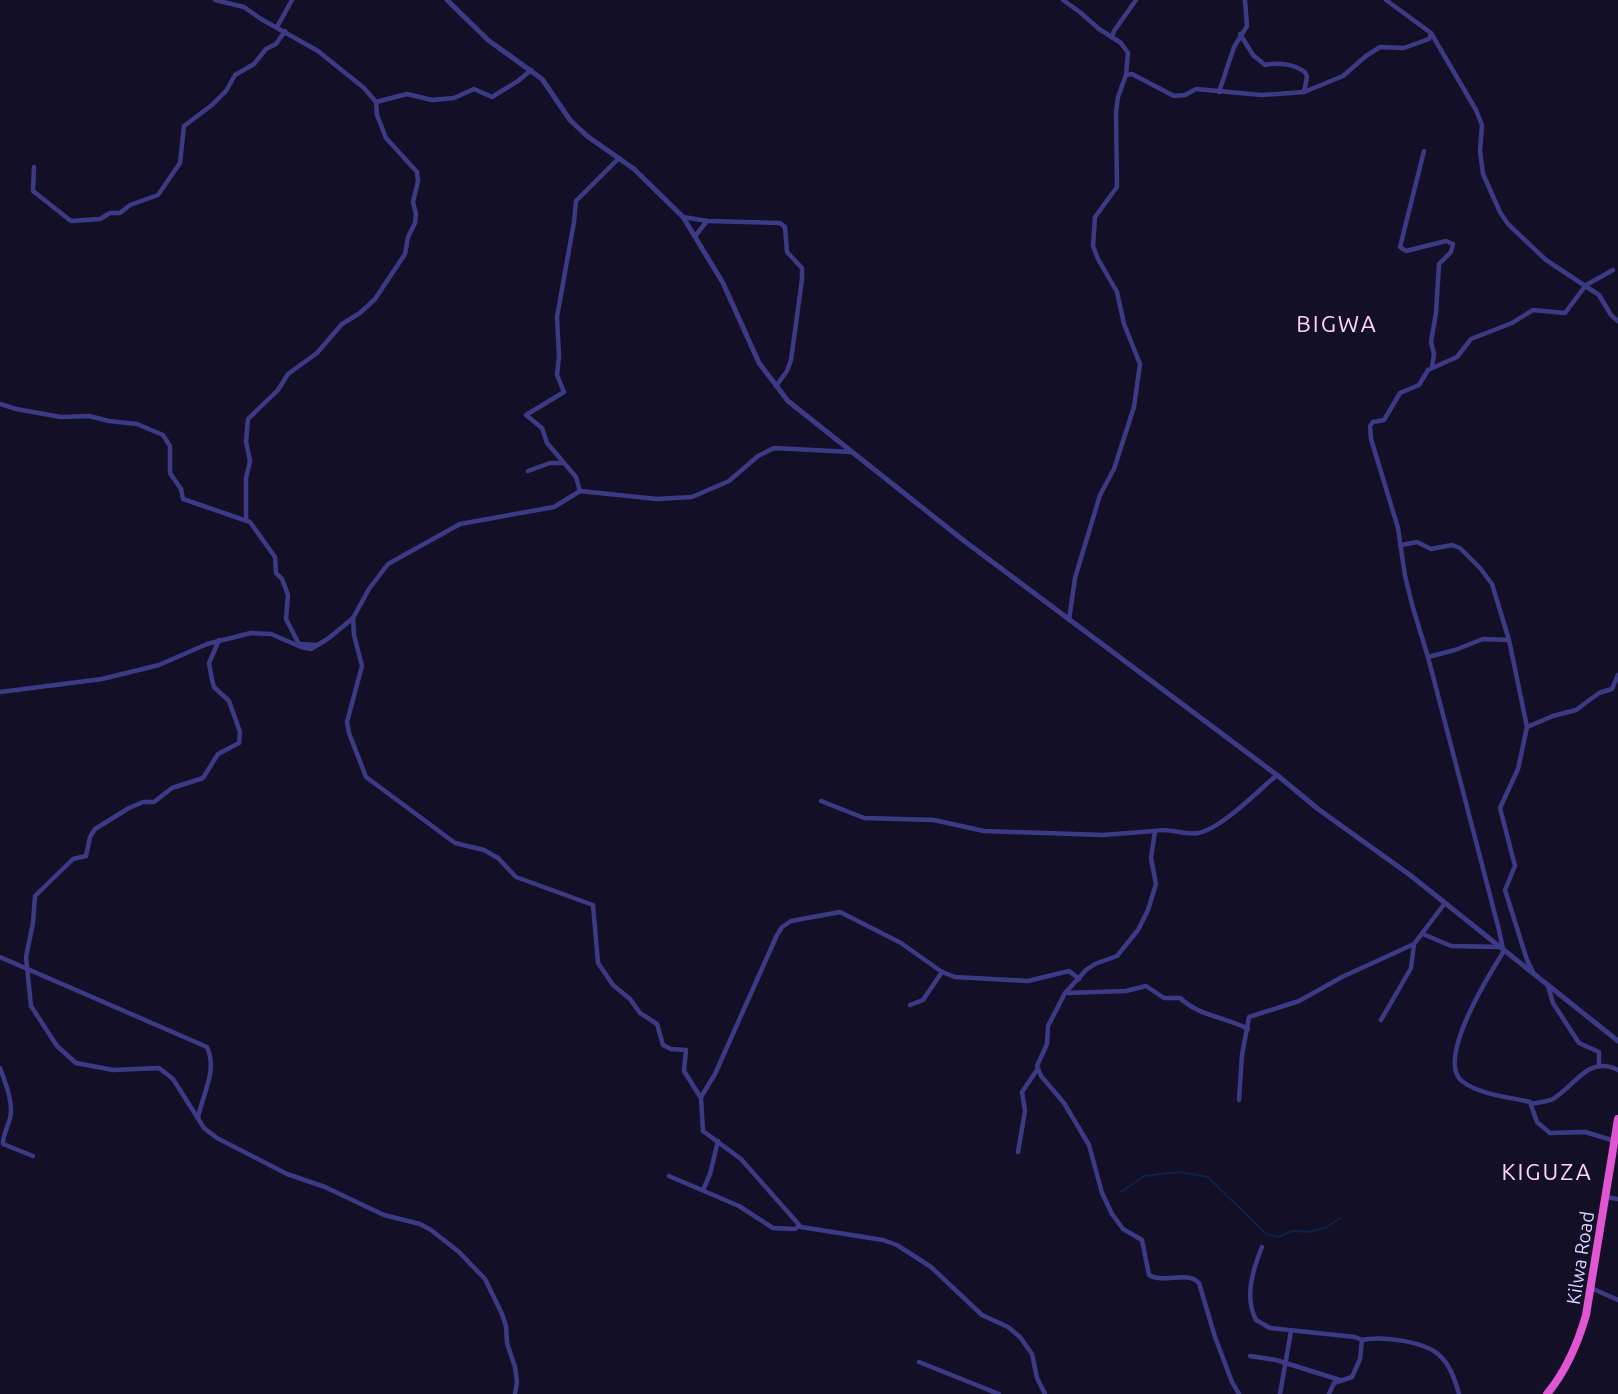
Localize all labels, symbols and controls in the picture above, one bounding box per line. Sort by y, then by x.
district label: BIGWA [1296,311,1378,336]
district label: KIGUZA [1501,1159,1593,1184]
street label: Kilwa Road [1562,1210,1598,1306]

